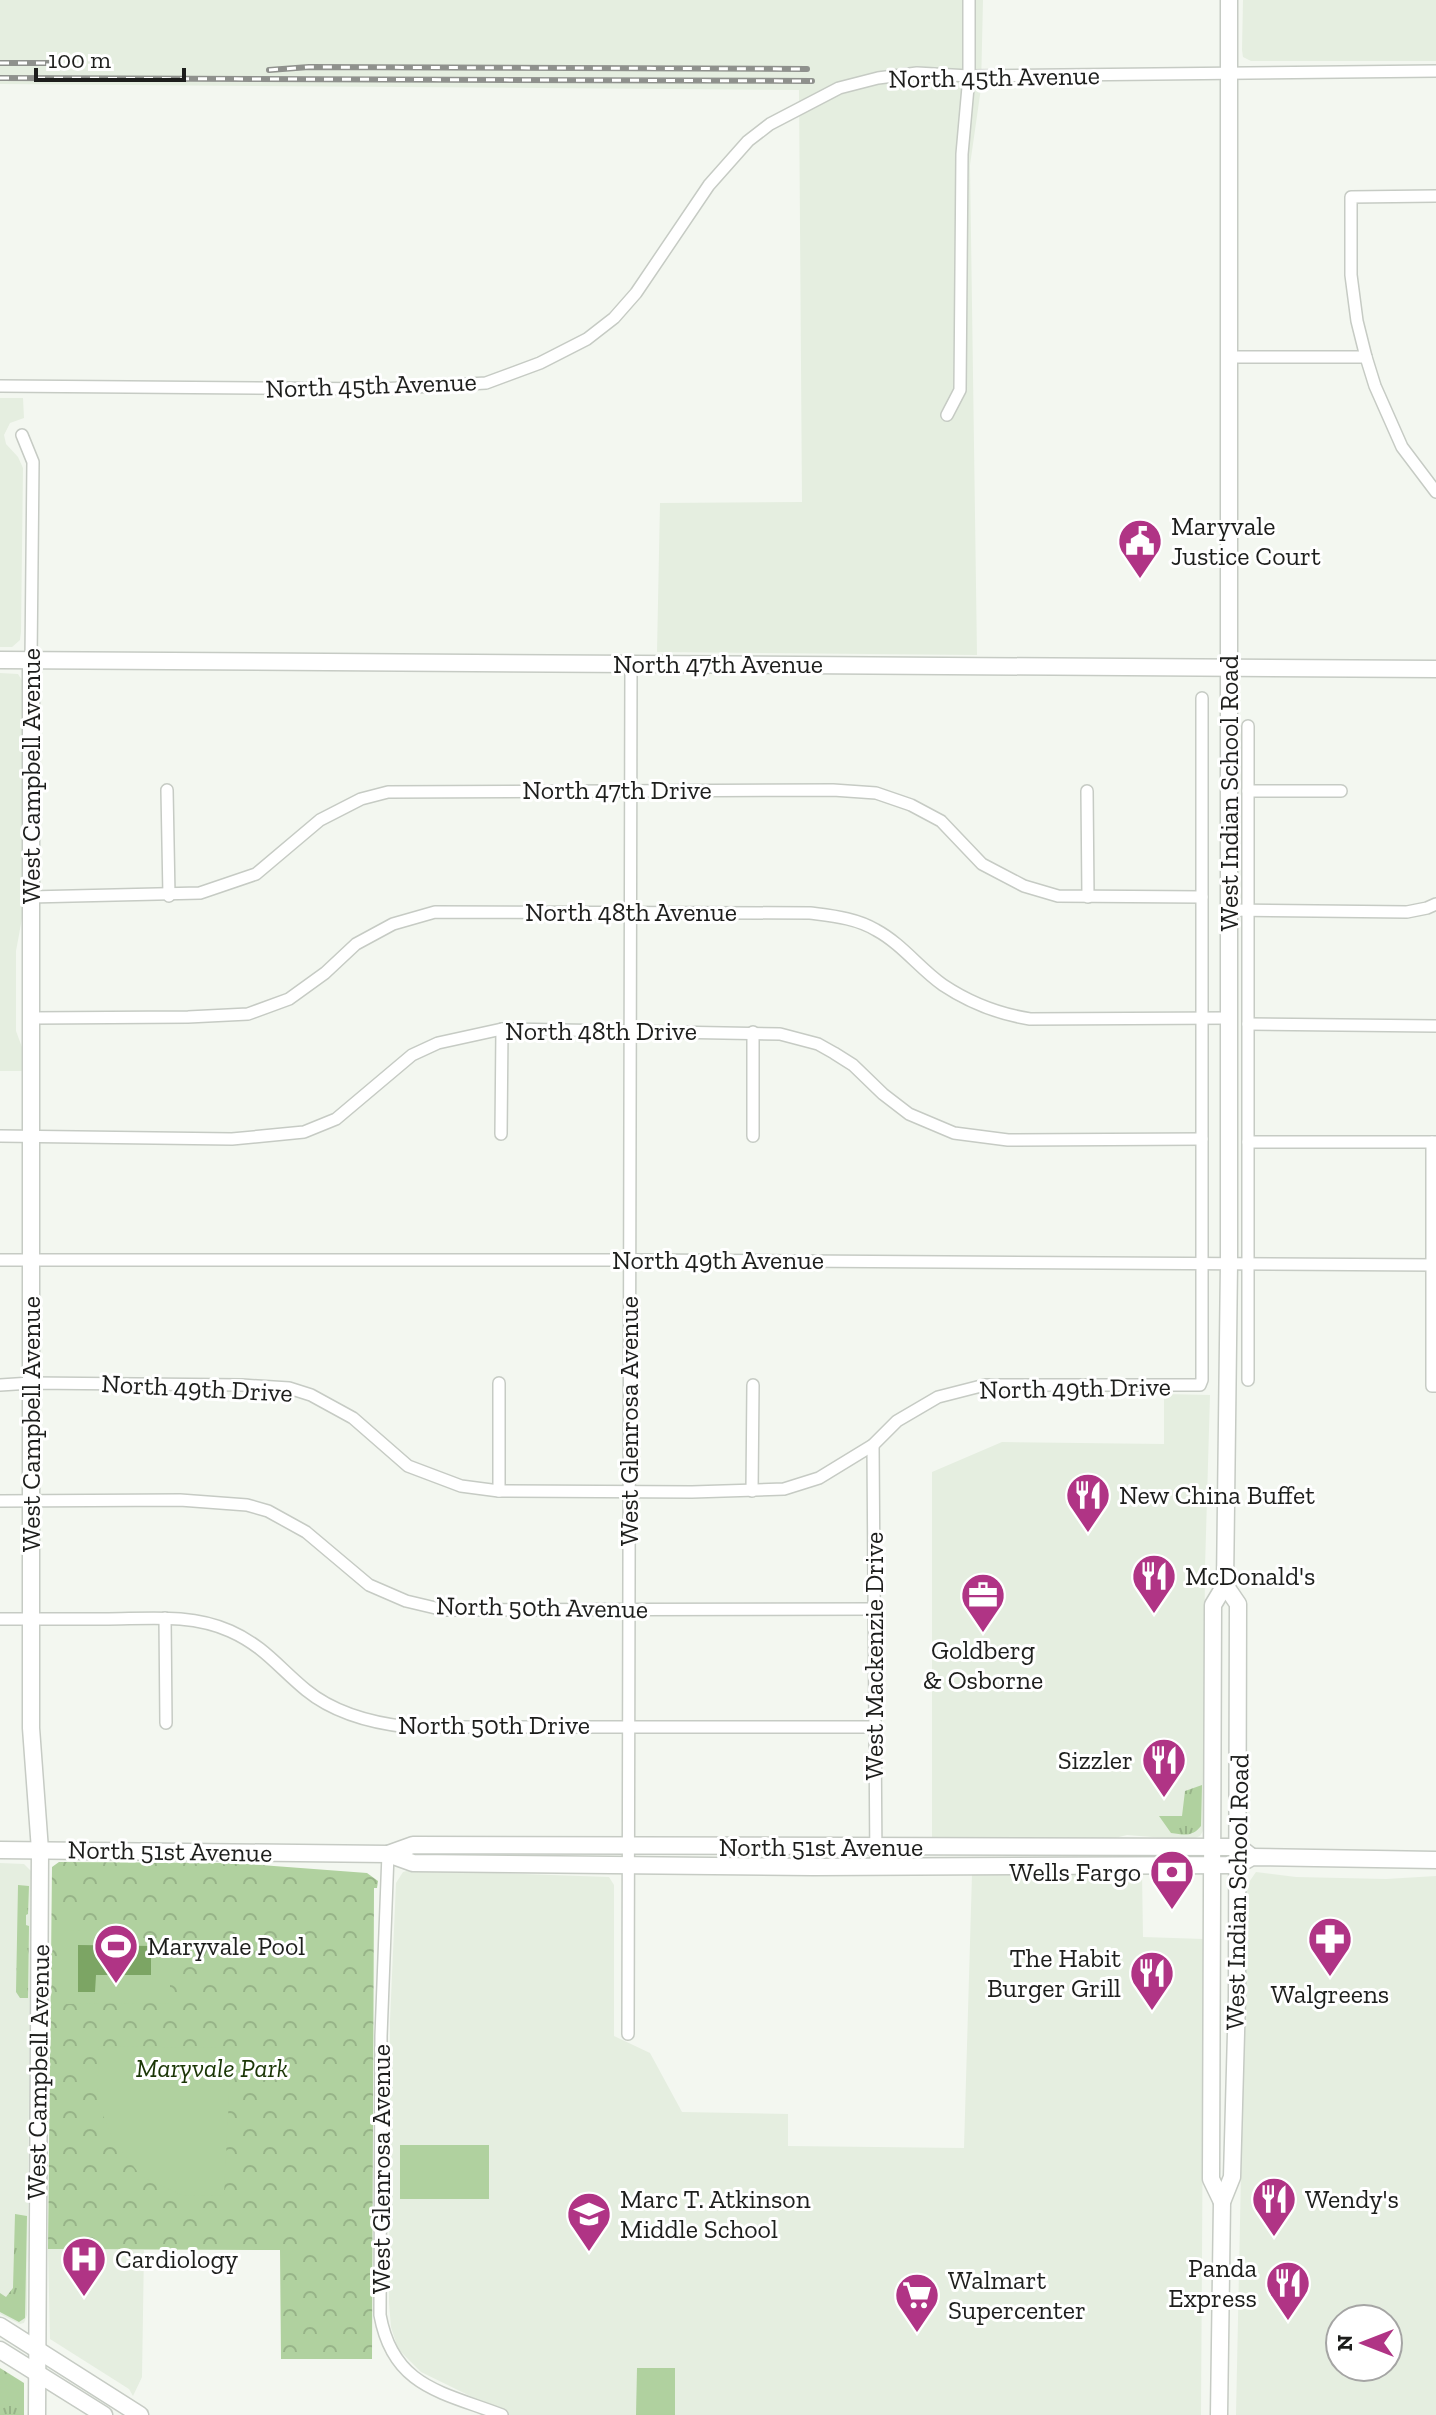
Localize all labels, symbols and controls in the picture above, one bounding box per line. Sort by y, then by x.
scale bar [36,32,184,82]
text: 100 m [48,45,111,74]
street label: North 45th Avenue [888,59,1100,95]
street label: North 45th Avenue [265,365,477,405]
place label: Maryvale Justice Court [1171,510,1321,572]
public building icon: Maryvale Justice Court [1116,517,1164,580]
street label: West Campbell Avenue [15,648,47,904]
street label: North 47th Avenue [613,648,823,680]
street label: West Indian School Road [1213,655,1245,931]
street label: North 47th Drive [522,774,712,806]
street label: North 48th Avenue [525,896,737,928]
street label: North 48th Drive [505,1015,697,1047]
street label: North 49th Avenue [612,1244,824,1276]
street label: West Campbell Avenue [15,1296,47,1552]
street label: West Glenrosa Avenue [613,1296,645,1546]
street label: North 49th Drive [100,1367,294,1409]
street label: North 49th Drive [979,1370,1171,1406]
restaurant icon: New China Buffet [1064,1471,1112,1534]
place label: New China Buffet [1119,1479,1315,1511]
street label: West Mackenzie Drive [858,1532,890,1780]
restaurant icon: McDonald's [1130,1552,1178,1615]
place label: McDonald's [1185,1560,1315,1592]
office icon: Goldberg & Osborne [959,1571,1007,1634]
street label: North 50th Avenue [436,1589,648,1625]
place label: Goldberg & Osborne [923,1634,1043,1696]
street label: North 50th Drive [398,1709,590,1741]
restaurant icon: Sizzler [1140,1736,1188,1799]
place label: Sizzler [1058,1744,1133,1776]
street label: West Indian School Road [1219,1754,1255,2030]
street label: North 51st Avenue [719,1831,923,1863]
street label: North 51st Avenue [67,1833,273,1869]
bank icon: Wells Fargo [1148,1848,1196,1911]
place label: Wells Fargo [1009,1856,1141,1888]
pharmacy icon: Walgreens [1306,1915,1354,1978]
sports icon: Maryvale Pool [92,1922,140,1985]
place label: Maryvale Pool [147,1930,305,1962]
place label: The Habit Burger Grill [987,1942,1121,2004]
street label: West Campbell Avenue [20,1944,56,2200]
restaurant icon: The Habit Burger Grill [1128,1949,1176,2012]
place label: Walgreens [1271,1978,1389,2010]
street label: West Glenrosa Avenue [365,2044,397,2294]
park label: Maryvale Park [136,2052,288,2084]
restaurant icon: Wendy's [1250,2175,1298,2238]
place label: Marc T. Atkinson Middle School [620,2183,811,2245]
place label: Wendy's [1305,2183,1399,2215]
school or university icon: Marc T. Atkinson Middle School [565,2190,613,2253]
hospital icon: Cardiology [60,2235,108,2298]
place label: Cardiology [115,2243,239,2275]
place label: Panda Express [1168,2252,1257,2314]
restaurant icon: Panda Express [1264,2259,1312,2322]
place label: Walmart Supercenter [948,2264,1086,2326]
supermarket icon: Walmart Supercenter [893,2271,941,2334]
north arrow [1324,2303,1404,2383]
text: N [1331,2334,1358,2351]

